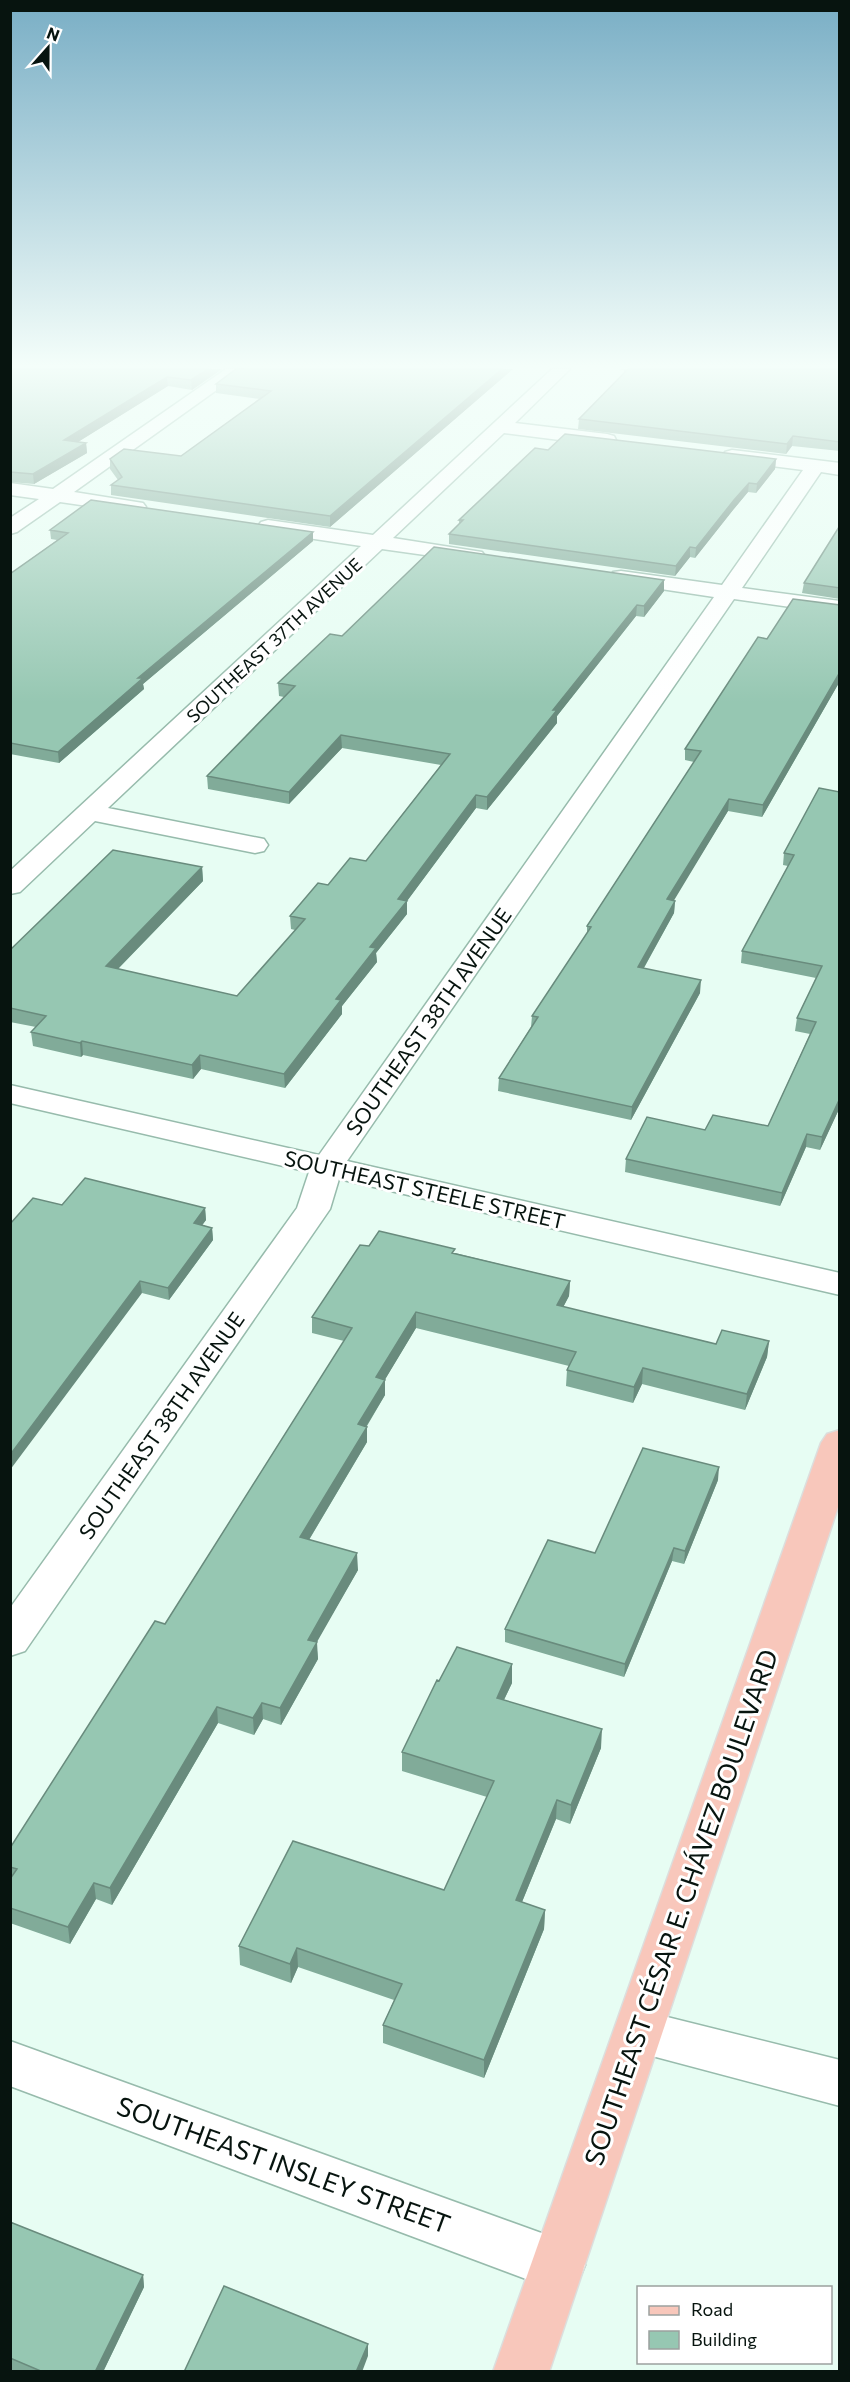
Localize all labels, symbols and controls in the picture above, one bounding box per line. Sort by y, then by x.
north arrow [18,18,78,78]
text: N [45,23,63,45]
street label: SOUTHEAST 37TH AVENUE [182,553,366,727]
street label: SOUTHEAST 38TH AVENUE [340,903,516,1139]
street label: SOUTHEAST STEELE STREET [282,1144,568,1234]
street label: SOUTHEAST 38TH AVENUE [73,1307,249,1543]
street label: SOUTHEAST CÉSAR E. CHÁVEZ BOULEVARD [577,1645,783,2169]
street label: SOUTHEAST INSLEY STREET [113,2089,455,2239]
legend [637,2286,832,2364]
text: Road [691,2298,733,2320]
text: Building [691,2328,757,2350]

